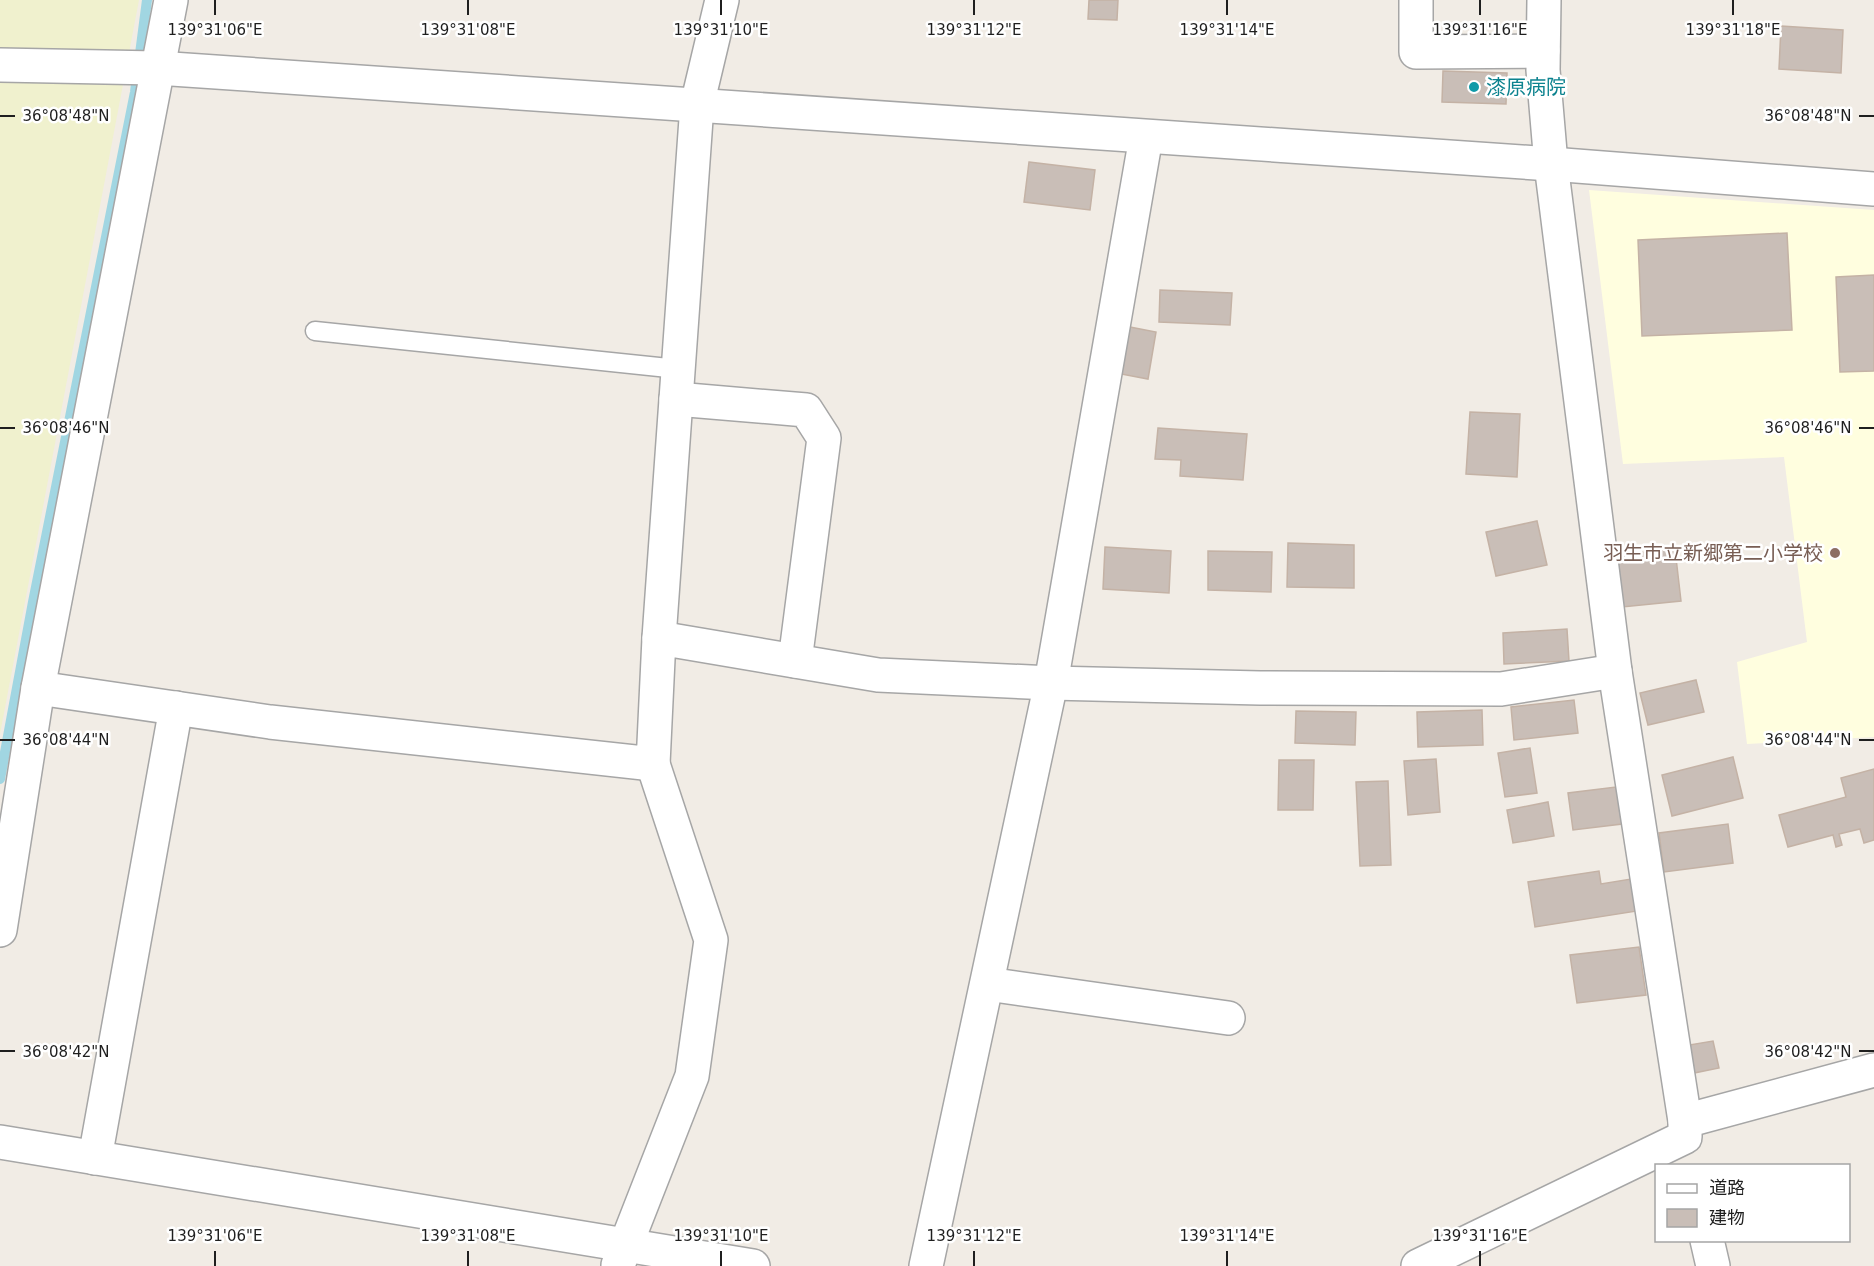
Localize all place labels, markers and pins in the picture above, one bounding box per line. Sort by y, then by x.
place label: 漆原病院 [1486,75,1566,99]
marker: 漆原病院 [1467,80,1481,94]
place label: 羽生市立新郷第二小学校 [1603,541,1823,565]
marker: 羽生市立新郷第二小学校 [1828,546,1842,560]

